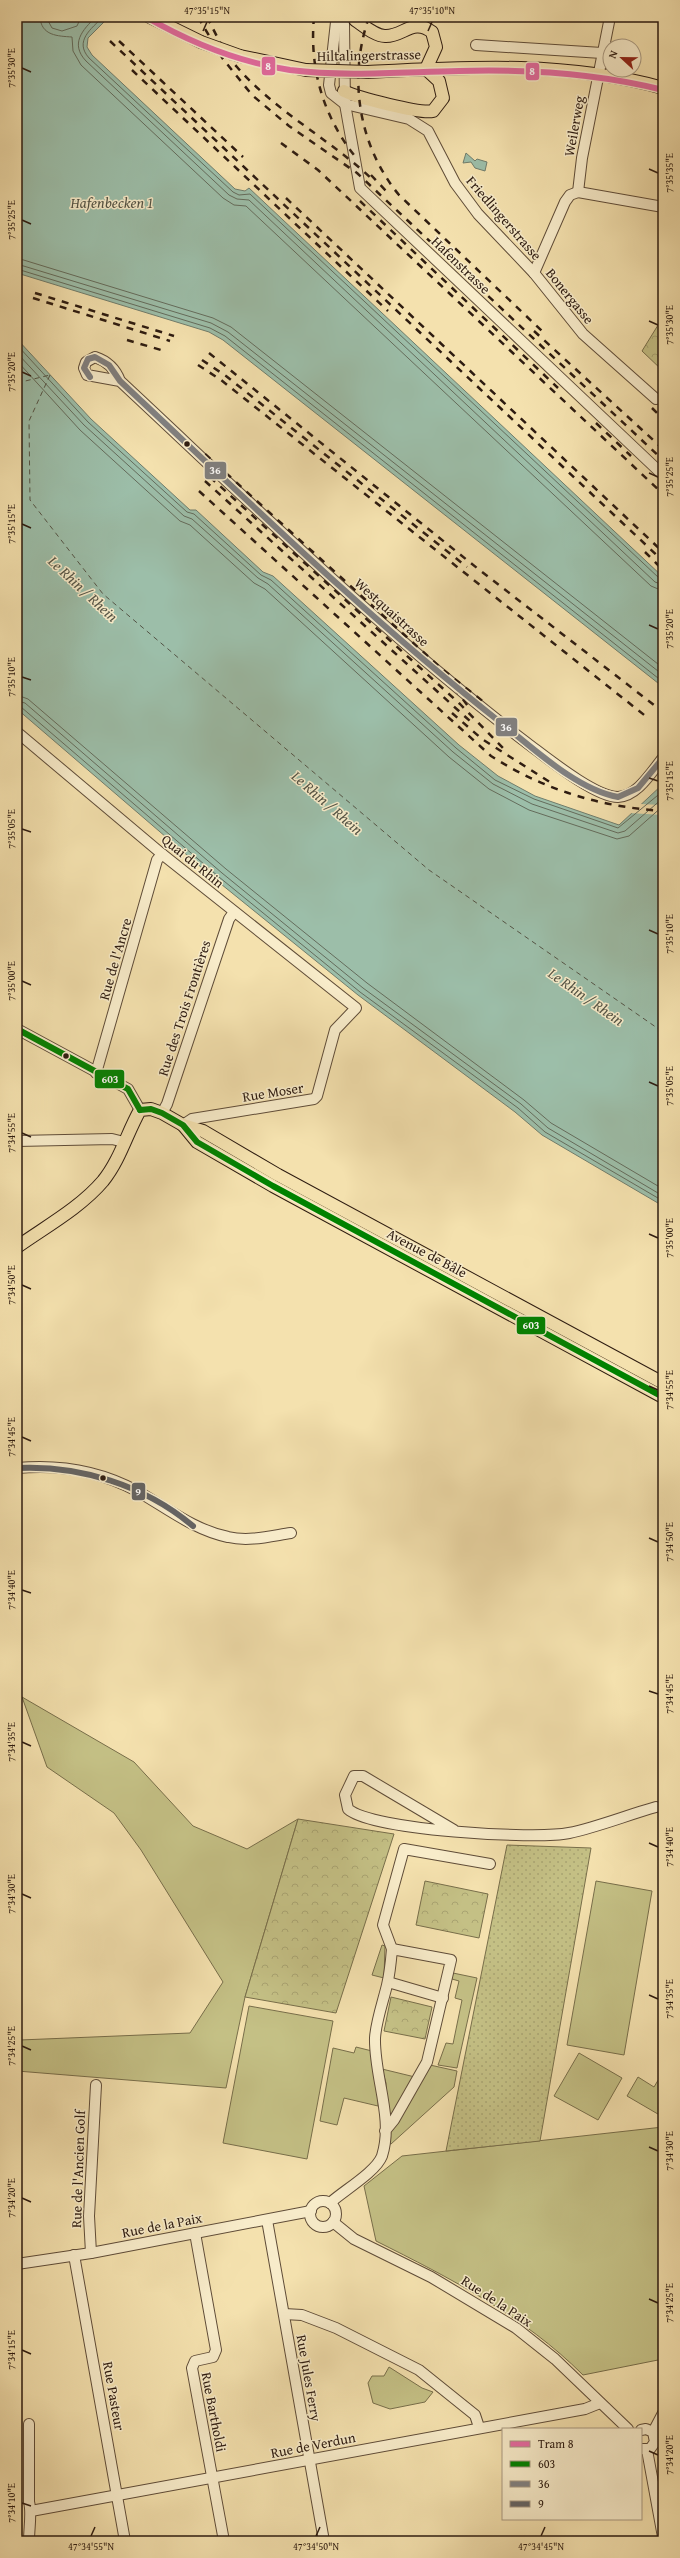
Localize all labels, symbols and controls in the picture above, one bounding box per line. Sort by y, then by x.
text: 47°35'15"N [184,3,230,18]
text: 47°35'10"N [409,3,455,18]
north arrow [602,38,642,78]
street label: Hiltalingerstrasse [317,44,422,66]
text: N [604,47,622,61]
text: 7°35'30"E [4,48,19,88]
line badge: 8 [261,56,276,76]
text: 8 [265,58,271,74]
line badge: 8 [525,62,540,81]
text: 8 [529,63,535,79]
street label: Weilerweg [559,94,589,158]
text: 7°35'35"E [662,153,677,193]
street label: Friedlingerstrasse [462,171,547,265]
water label: Hafenbecken 1 [70,192,153,213]
text: 7°35'25"E [4,200,19,240]
street label: Hafenstrasse [427,232,495,299]
street label: Bonergasse [541,264,599,328]
text: 7°35'30"E [662,305,677,345]
text: 7°35'20"E [4,352,19,392]
unlabelled marker [182,439,192,449]
text: 7°35'25"E [662,457,677,497]
line badge: 36 [204,461,227,480]
text: 36 [209,462,221,478]
text: 7°35'15"E [4,504,19,544]
water label: Le Rhin / Rhein [43,550,123,627]
street label: Westquaistrasse [350,573,434,651]
text: 7°35'20"E [662,609,677,649]
text: 7°35'10"E [4,657,19,697]
line badge: 36 [495,717,518,737]
text: 36 [500,719,512,735]
text: 7°35'15"E [662,761,677,801]
water label: Le Rhin / Rhein [286,765,368,840]
text: 7°35'05"E [4,809,19,849]
street label: Quai du Rhin [157,829,229,893]
text: 7°35'10"E [662,914,677,954]
street label: Rue de l'Ancre [94,915,136,1002]
street label: Rue des Trois Frontières [153,938,215,1078]
text: 7°35'00"E [4,961,19,1001]
water label: Le Rhin / Rhein [543,962,629,1031]
unlabelled marker [61,1051,71,1061]
text: 7°35'05"E [662,1066,677,1106]
line badge: 603 [94,1069,125,1089]
text: 603 [101,1071,119,1087]
street label: Rue Moser [241,1077,305,1107]
text: 7°34'55"E [4,1113,19,1153]
text: 7°35'00"E [662,1218,677,1258]
street label: Avenue de Bâle [383,1223,471,1283]
text: 7°34'50"E [4,1265,19,1305]
line badge: 603 [516,1316,546,1335]
text: 603 [522,1317,540,1333]
text: 7°34'55"E [662,1370,677,1410]
text: 7°34'45"E [4,1417,19,1457]
unlabelled marker [98,1473,108,1483]
line badge: 9 [131,1482,146,1501]
text: 9 [135,1484,141,1500]
text: 7°34'50"E [662,1522,677,1562]
text: 7°34'40"E [4,1570,19,1610]
text: 7°34'45"E [662,1674,677,1714]
text: 7°34'35"E [4,1722,19,1762]
text: 7°34'40"E [662,1827,677,1867]
text: 7°34'30"E [4,1874,19,1914]
text: 7°34'35"E [662,1979,677,2019]
text: 7°34'25"E [4,2026,19,2066]
street label: Rue de l'Ancien Golf [66,2108,90,2228]
text: 7°34'30"E [662,2131,677,2171]
text: 7°34'20"E [4,2178,19,2218]
street label: Rue de la Paix [120,2207,205,2243]
street label: Rue de la Paix [457,2270,537,2332]
text: 7°34'25"E [662,2283,677,2323]
text: 7°34'15"E [4,2330,19,2370]
street label: Rue Jules Ferry [292,2333,326,2423]
street label: Rue Pasteur [98,2360,130,2432]
street label: Rue Bartholdi [196,2370,232,2454]
street label: Rue de Verdun [269,2427,357,2463]
legend [502,2428,642,2520]
text: Tram 8 [538,2435,574,2452]
text: 7°34'20"E [662,2435,677,2475]
text: 603 [538,2455,556,2472]
text: 36 [538,2475,550,2492]
text: 7°34'10"E [4,2483,19,2523]
text: 9 [538,2495,544,2512]
text: 47°34'55"N [68,2539,114,2554]
text: 47°34'50"N [293,2539,339,2554]
text: 47°34'45"N [518,2539,564,2554]

